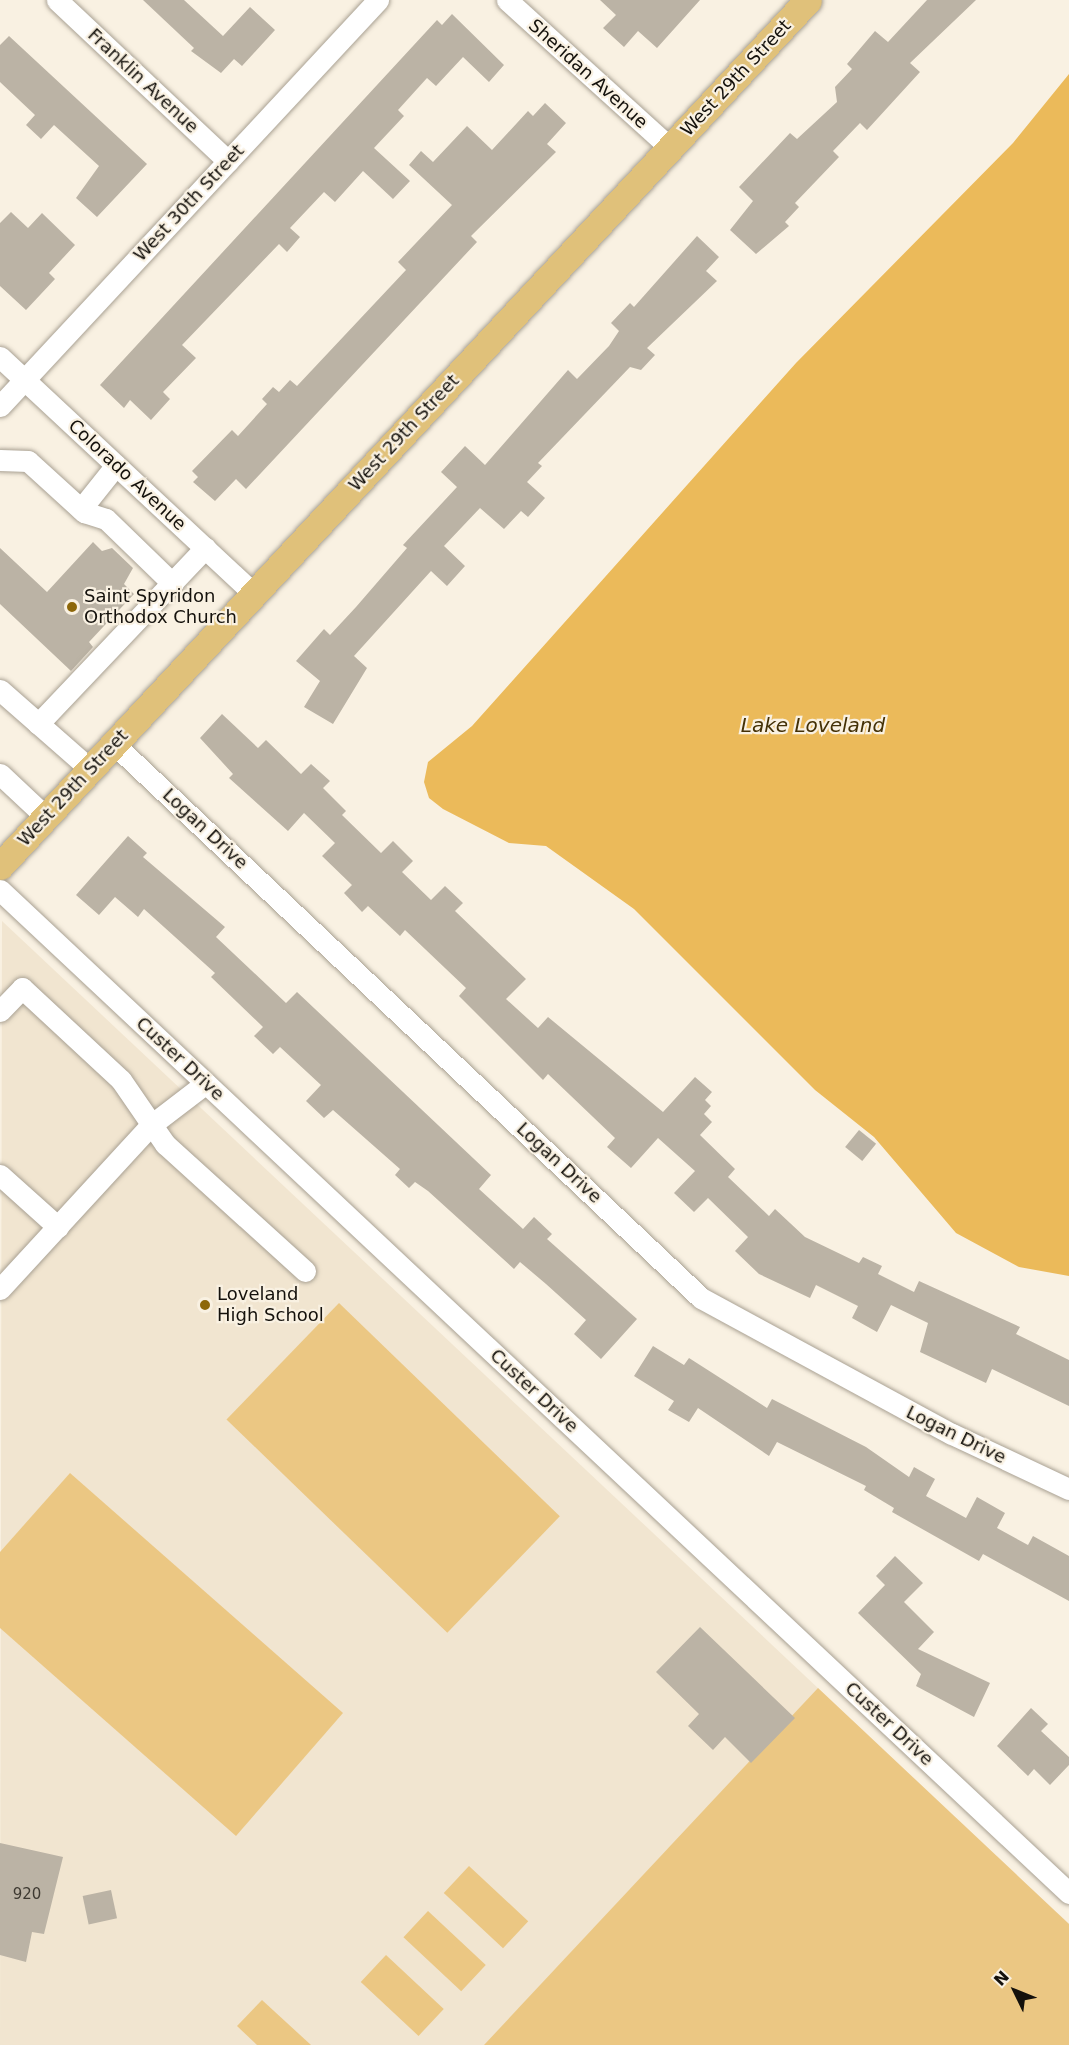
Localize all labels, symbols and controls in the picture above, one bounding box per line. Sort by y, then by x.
street label: Sheridan Avenue [524,15,652,133]
street label: West 29th Street [676,15,796,141]
street label: Franklin Avenue [83,24,203,138]
street label: West 30th Street [129,140,249,266]
street label: West 29th Street [344,370,464,496]
street label: Colorado Avenue [64,415,190,535]
place label: Saint Spyridon Orthodox Church [84,586,237,628]
marker: Saint Spyridon Orthodox Church [65,600,79,614]
water label: Lake Loveland [741,713,885,737]
street label: West 29th Street [13,725,133,851]
street label: Logan Drive [158,784,252,874]
street label: Custer Drive [131,1013,229,1105]
street label: Logan Drive [512,1118,606,1208]
place label: Loveland High School [217,1284,324,1326]
marker: Loveland High School [198,1298,212,1312]
street label: Custer Drive [485,1345,583,1437]
street label: Logan Drive [903,1402,1009,1468]
street label: Custer Drive [840,1678,938,1770]
house number: 920 [13,1886,41,1904]
north arrow [985,1961,1045,2021]
text: N [990,1967,1013,1990]

